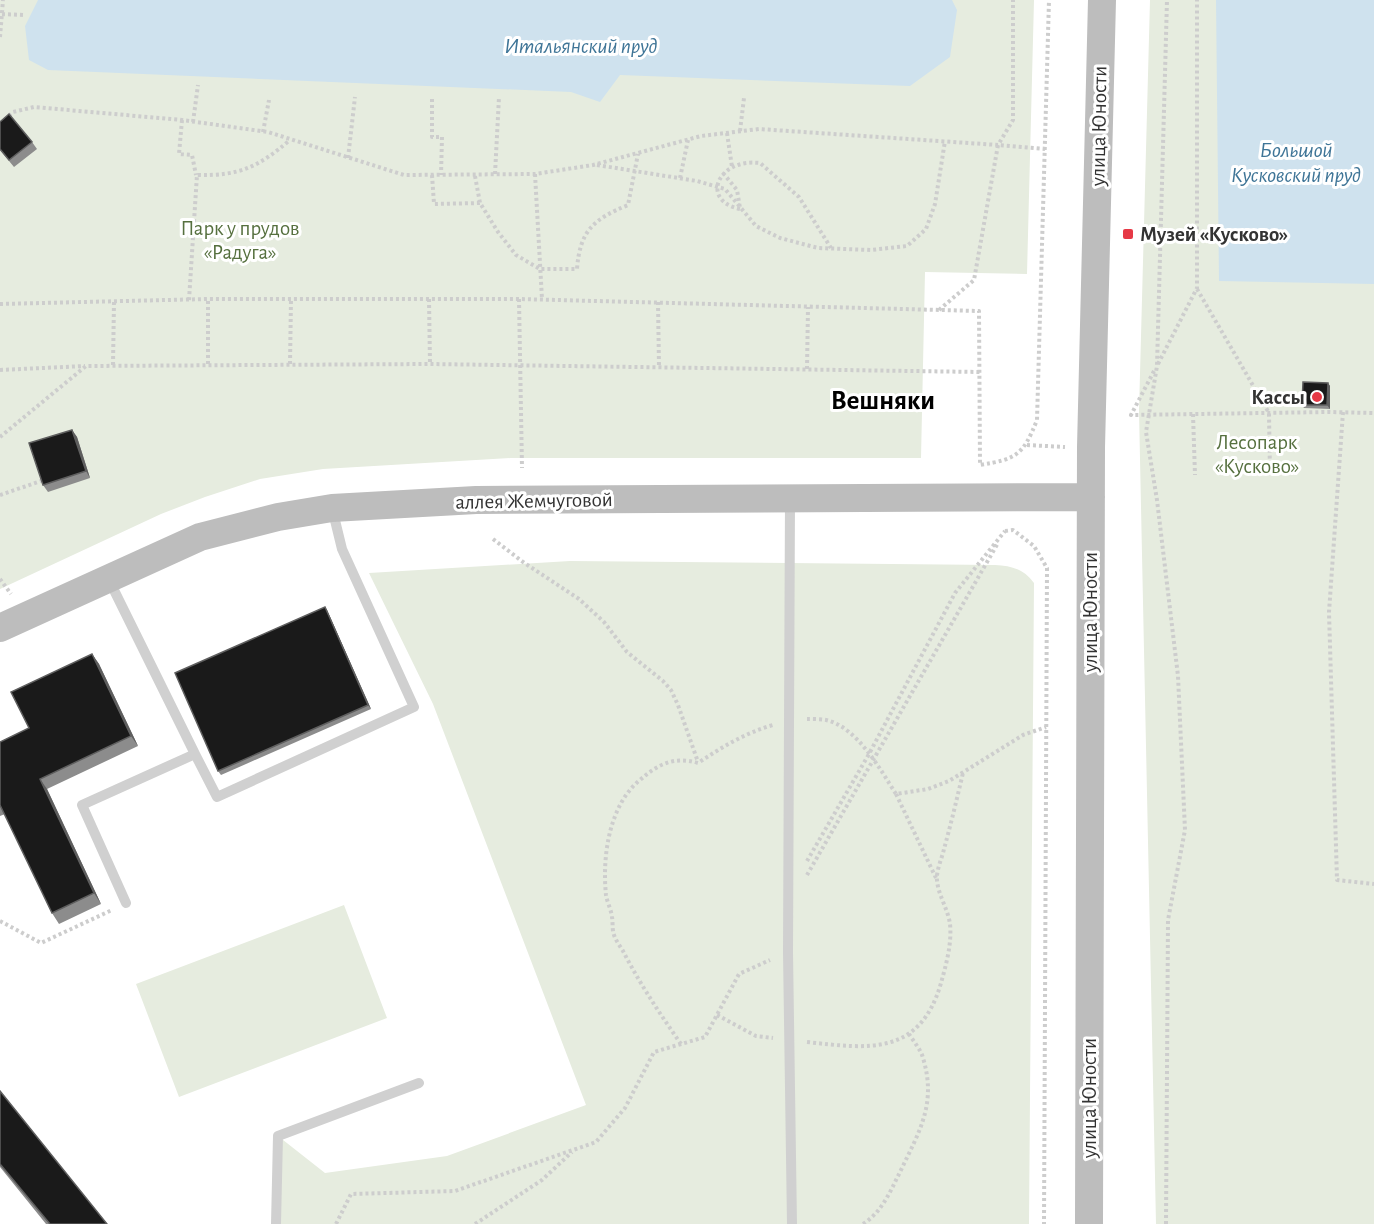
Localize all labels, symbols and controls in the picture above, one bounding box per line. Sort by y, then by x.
water label: Итальянский пруд [504,35,658,58]
street label: улица Юности [1087,66,1111,187]
water label: Большой Кусковский пруд [1231,139,1361,187]
park label: Парк у прудов «Радуга» [180,218,300,263]
place label: Музей «Кусково» [1140,224,1288,245]
marker: Музей «Кусково» [1121,227,1135,241]
district label: Вешняки [831,387,935,414]
place label: Кассы [1251,387,1305,408]
marker: Кассы [1310,390,1324,404]
park label: Лесопарк «Кусково» [1215,432,1299,477]
street label: аллея Жемчуговой [455,489,613,513]
street label: улица Юности [1080,552,1101,673]
street label: улица Юности [1079,1038,1100,1159]

